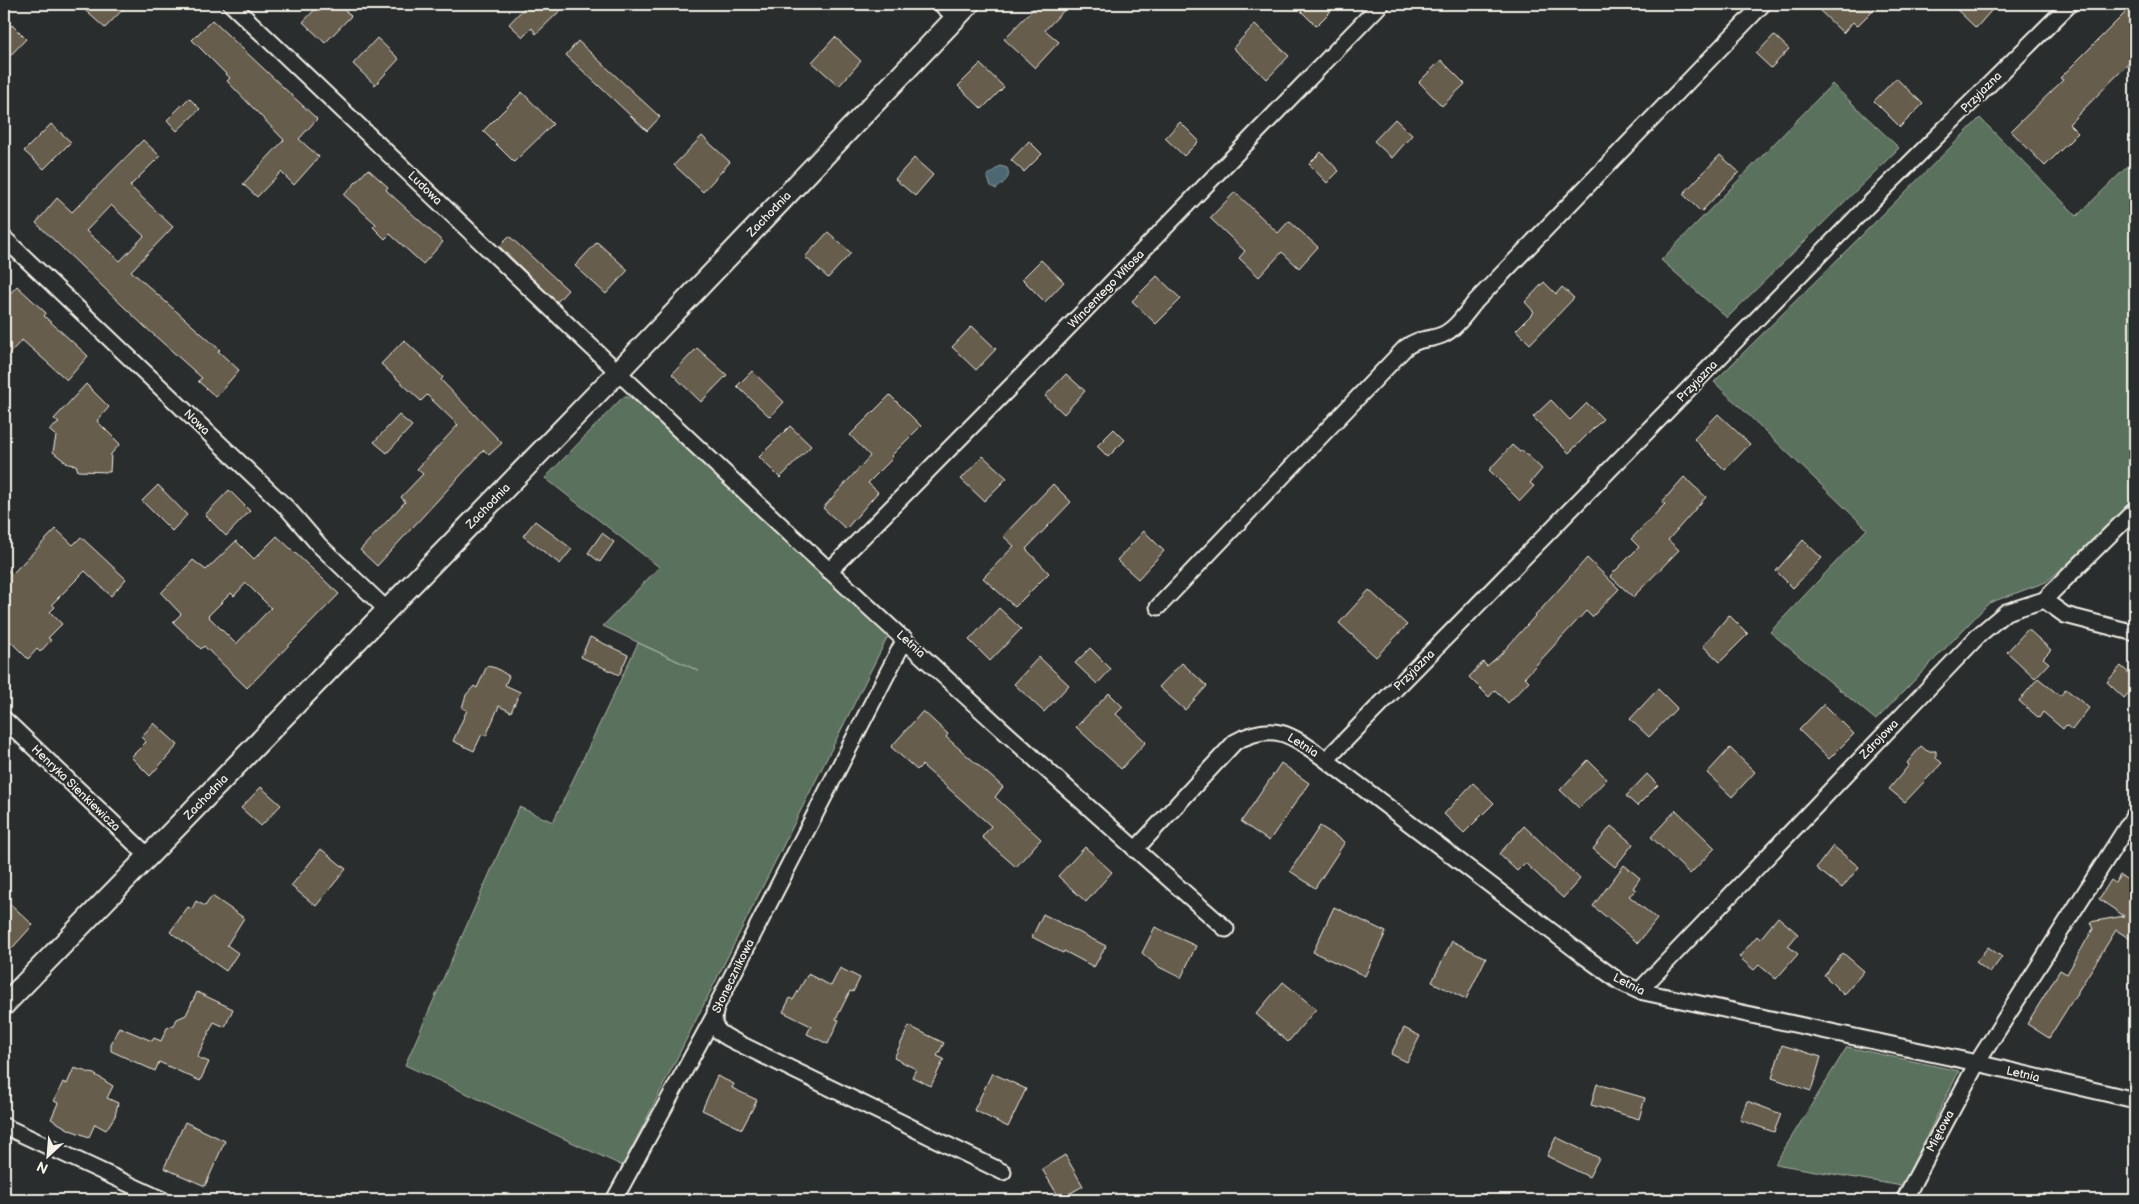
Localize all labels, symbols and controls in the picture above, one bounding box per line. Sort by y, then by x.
street label: Przyjazna [1958,68,2005,116]
street label: Ludowa [404,168,445,208]
street label: Zachodnia [743,188,795,241]
street label: Wincentego Witosa [1065,247,1148,332]
street label: Przyjazna [1674,357,1721,405]
street label: Nowa [180,406,213,439]
street label: Zachodnia [462,480,514,533]
street label: Letnia [893,628,928,661]
street label: Przyjazna [1391,646,1438,694]
street label: Zdrojowa [1856,716,1902,763]
street label: Letnia [1284,730,1321,761]
street label: Henryka Sienkiewicza [28,742,123,835]
street label: Zachodnia [180,771,232,824]
street label: Słonecznikowa [709,937,758,1016]
street label: Letnia [1610,970,1647,999]
street label: Letnia [2005,1063,2041,1086]
street label: Miętowa [1923,1108,1958,1155]
north arrow [22,1132,72,1182]
text: N [34,1157,51,1177]

